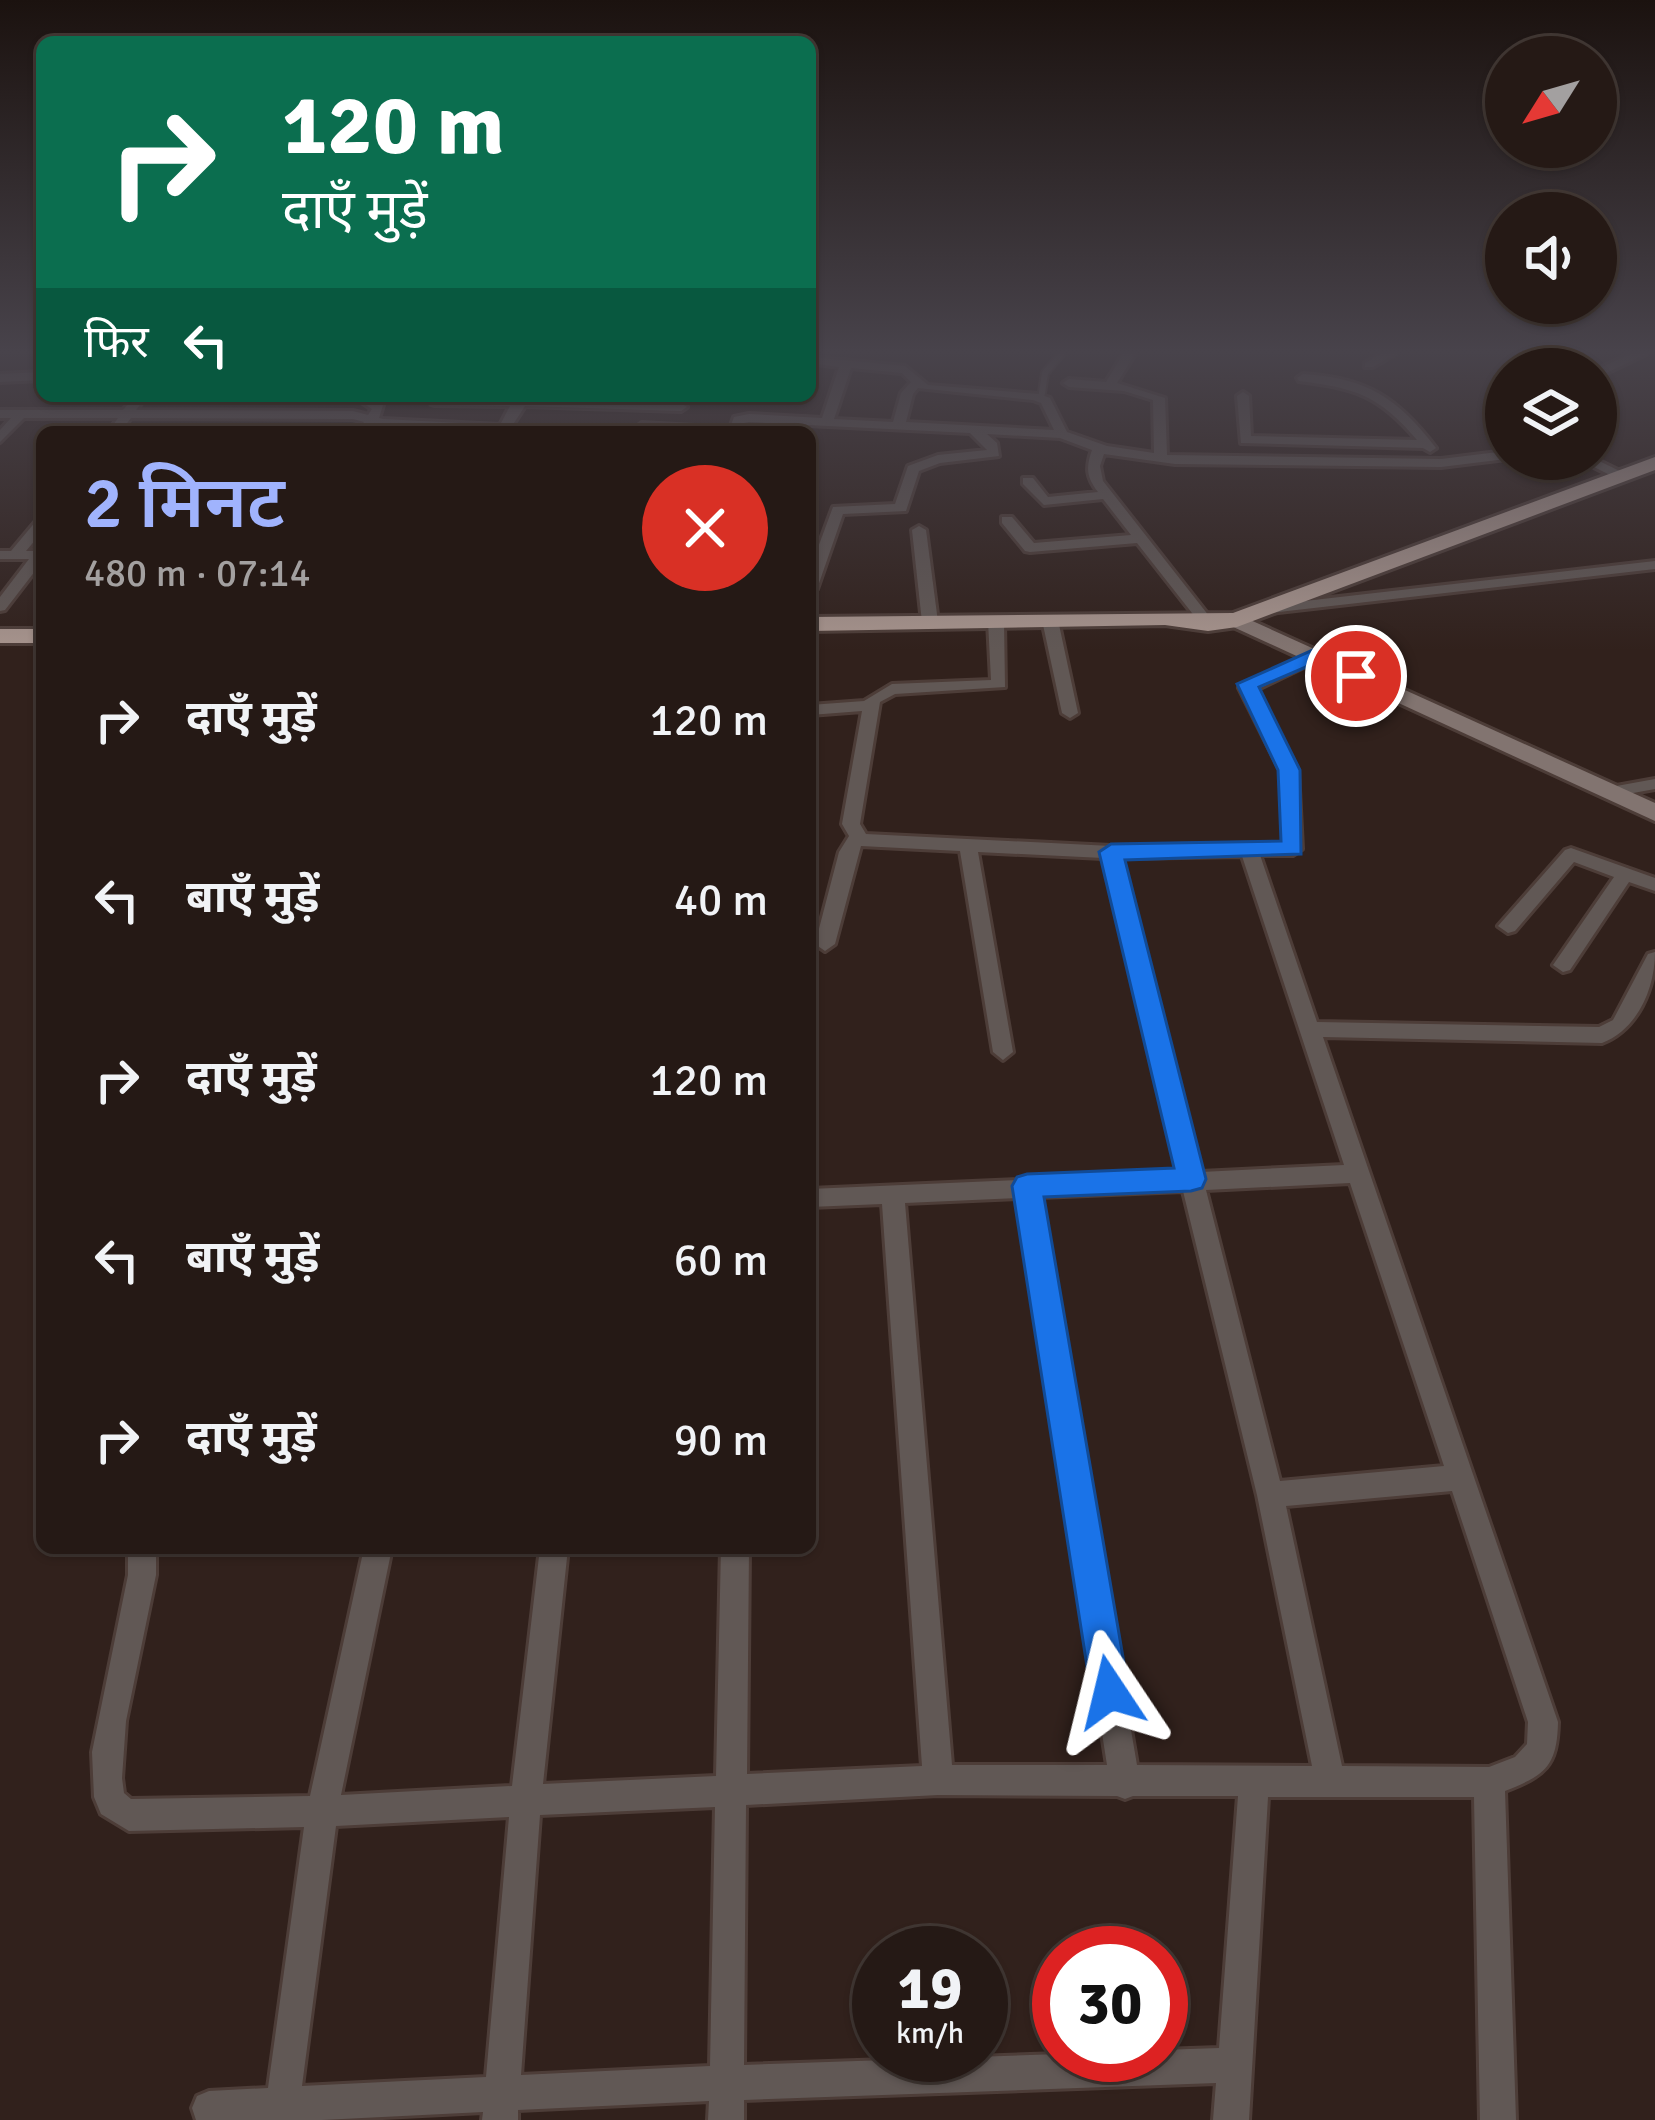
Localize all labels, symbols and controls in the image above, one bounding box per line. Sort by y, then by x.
north arrow [1485,36,1617,168]
map controls [1485,36,1617,480]
text: 120 m [282,74,504,178]
icon: right [84,84,240,240]
text: दाएँ मुड़ें [282,177,428,244]
button: sound [1485,192,1617,324]
icon: left [173,312,239,378]
text: फिर [84,315,149,370]
button: layers [1485,348,1617,480]
text: 2 मिनट [84,459,285,548]
button: close [642,465,768,591]
text: 480 m · 07:14 [84,549,311,597]
pin [1305,625,1407,727]
icon: arrive [1323,643,1389,709]
icon: right [84,687,150,753]
text: दाएँ मुड़ें [186,690,317,745]
text: 120 m [649,693,768,748]
icon: left [84,867,150,933]
text: बाएँ मुड़ें [186,870,319,925]
text: 40 m [674,873,768,928]
icon: right [84,1047,150,1113]
text: दाएँ मुड़ें [186,1050,317,1105]
text: 120 m [649,1053,768,1108]
icon: left [84,1227,150,1293]
text: बाएँ मुड़ें [186,1230,319,1285]
text: 60 m [674,1233,768,1288]
icon: right [84,1407,150,1473]
text: दाएँ मुड़ें [186,1410,317,1465]
text: 90 m [674,1413,768,1468]
position arrow [1047,1629,1173,1755]
speed limit sign: 30 [1032,1926,1188,2082]
text: 19 [898,1952,962,2026]
text: km/h [896,2015,964,2052]

